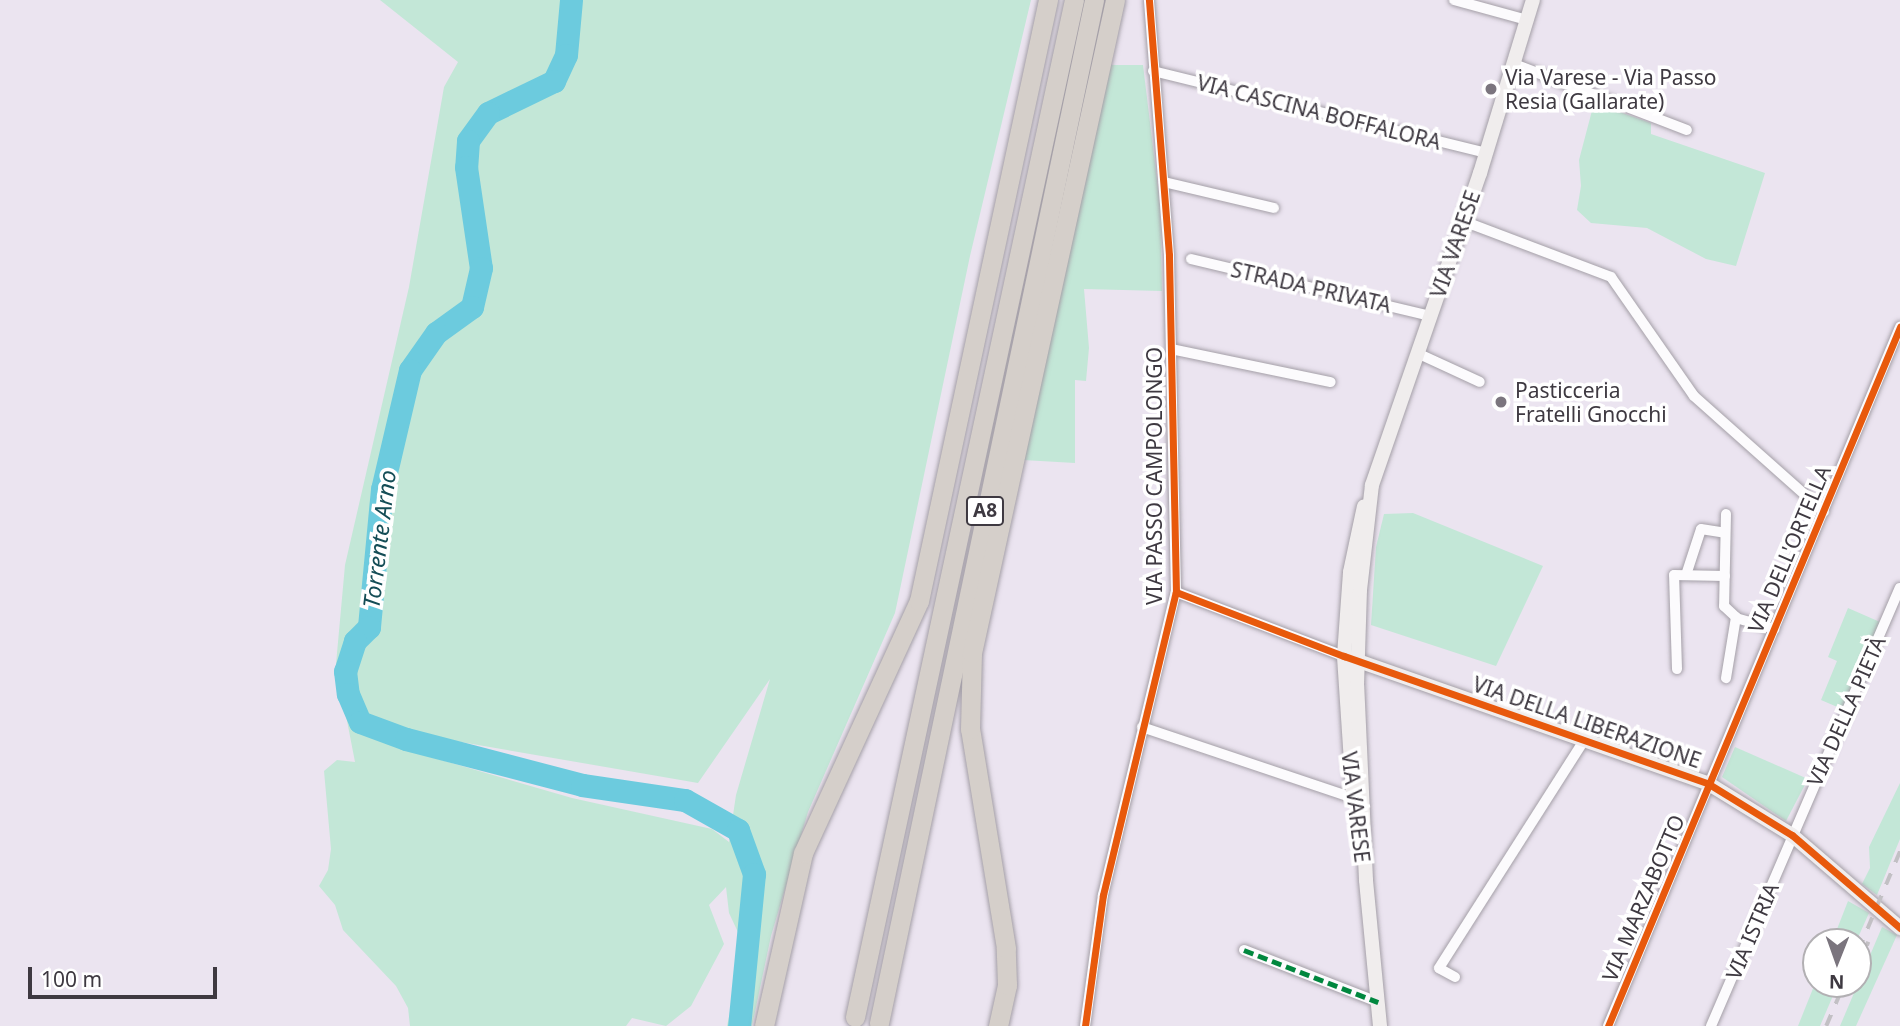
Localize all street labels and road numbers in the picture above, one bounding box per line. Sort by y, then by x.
street label: VIA CASCINA BOFFALORA [1194,69,1444,155]
street label: VIA VARESE [1425,187,1485,301]
street label: STRADA PRIVATA [1228,256,1394,318]
street label: VIA PASSO CAMPOLONGO [1141,347,1167,605]
street label: VIA DELL'ORTELLA [1742,462,1836,636]
road number: A8 [966,496,1004,526]
street label: VIA DELLA PIETÀ [1802,632,1890,790]
street label: VIA DELLA LIBERAZIONE [1470,671,1704,773]
street label: VIA VARESE [1337,750,1375,864]
street label: VIA MARZABOTTO [1596,811,1690,985]
street label: VIA ISTRIA [1720,879,1784,983]

